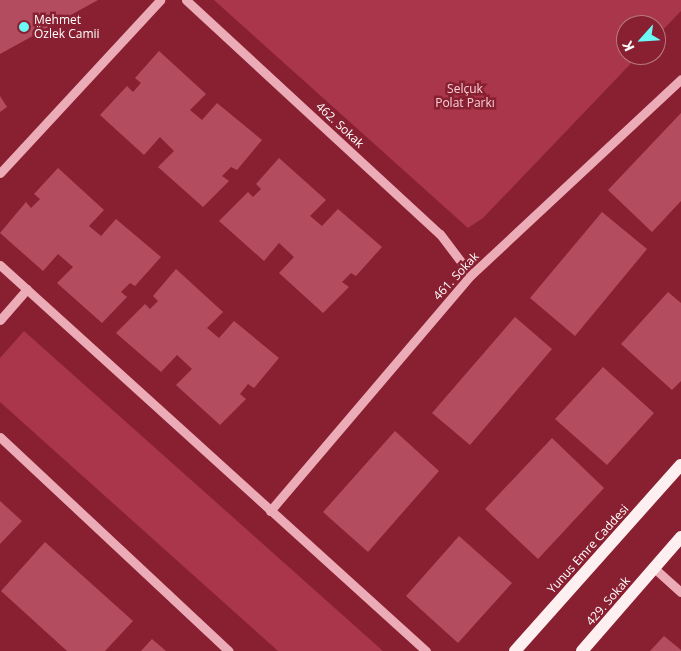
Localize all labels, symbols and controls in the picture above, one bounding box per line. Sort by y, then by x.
place label: Mehmet Özlek Camii [34,13,100,41]
north arrow [616,15,666,65]
marker: Mehmet Özlek Camii [18,21,30,33]
text: K [617,38,639,55]
park label: Selçuk Polat Parkı [435,82,495,110]
street label: 462. Sokak [313,99,367,151]
street label: 461. Sokak [430,249,482,303]
street label: Yunus Emre Caddesi [544,502,632,596]
street label: 429. Sokak [583,574,633,628]

